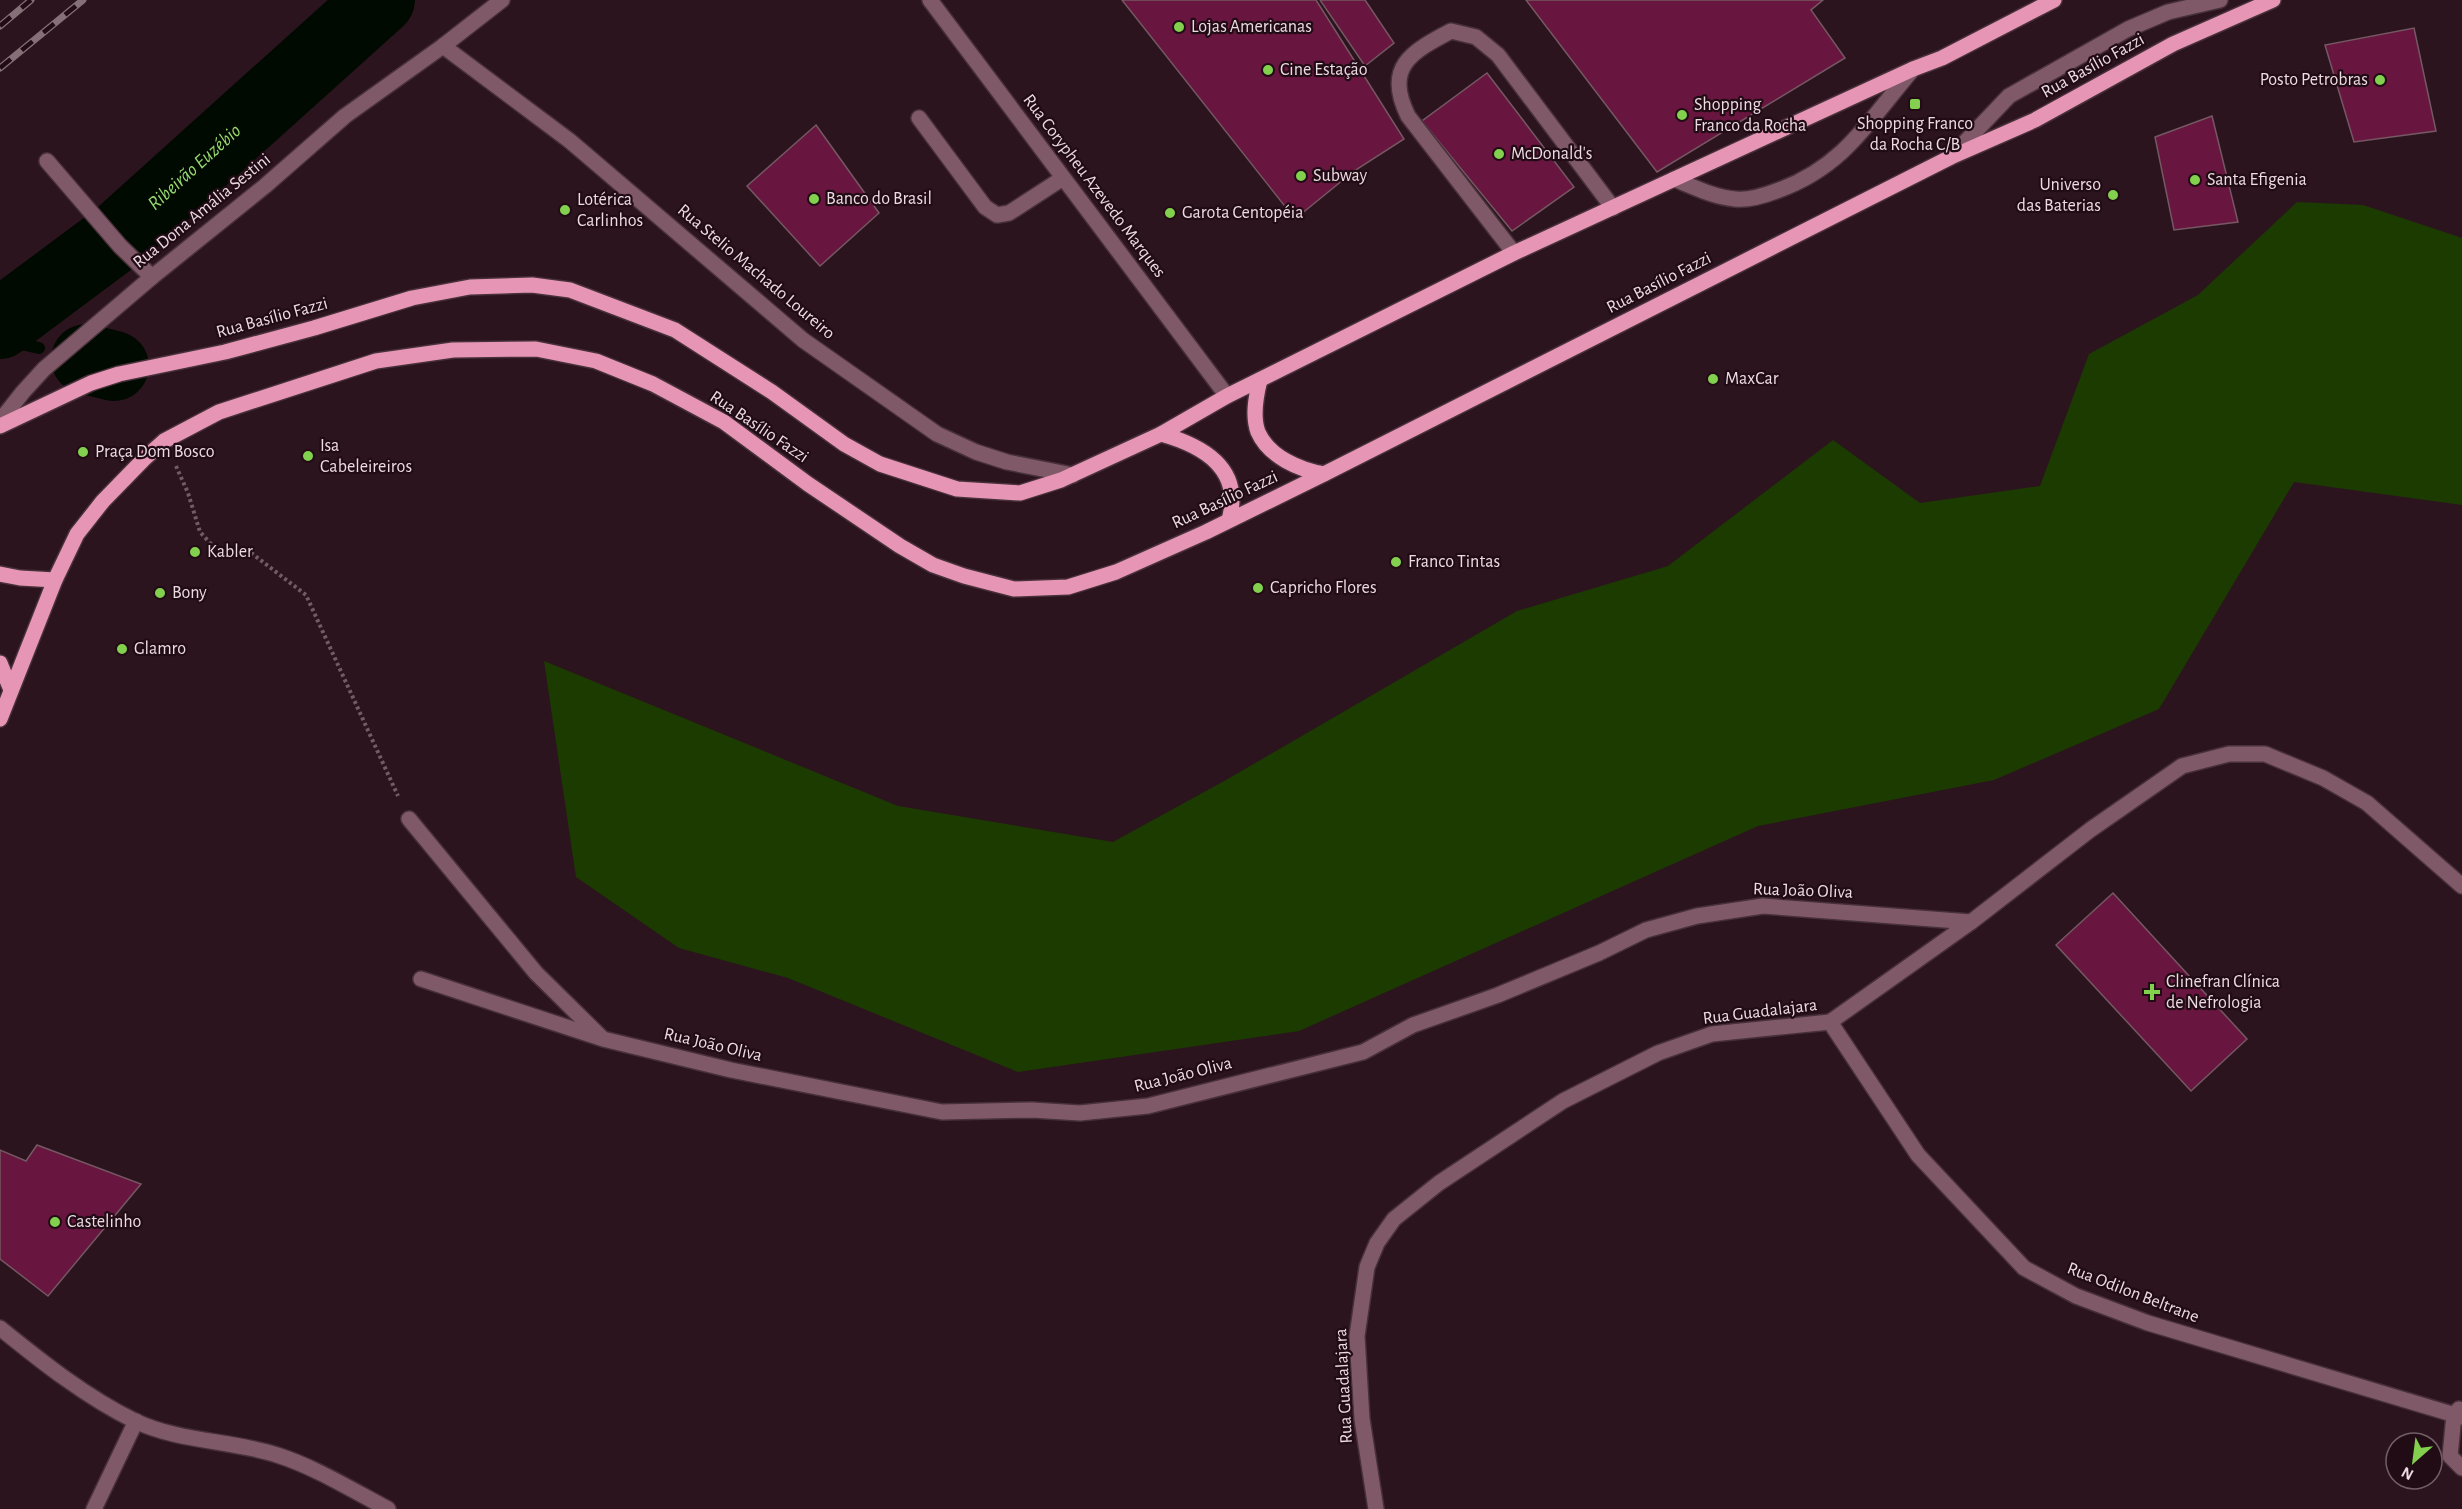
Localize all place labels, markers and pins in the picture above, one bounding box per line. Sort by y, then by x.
place label: Lojas Americanas [1191,18,1312,36]
marker: Lojas Americanas [1172,20,1186,34]
place label: Cine Estação [1280,61,1368,79]
marker: Cine Estação [1261,63,1275,77]
place label: Posto Petrobras [2260,71,2368,89]
marker: Posto Petrobras [2373,73,2387,87]
place label: Shopping Franco da Rocha [1694,96,1806,135]
marker: Shopping Franco da Rocha C/B [1908,97,1922,111]
marker: Shopping Franco da Rocha [1675,108,1689,122]
place label: Shopping Franco da Rocha C/B [1857,115,1973,154]
place label: McDonald's [1511,145,1593,163]
marker: McDonald's [1492,147,1506,161]
place label: Subway [1313,167,1368,185]
marker: Subway [1294,169,1308,183]
place label: Santa Efigenia [2207,171,2307,189]
marker: Santa Efigenia [2188,173,2202,187]
place label: Universo das Baterias [2017,176,2101,215]
marker: Universo das Baterias [2106,188,2120,202]
place label: Banco do Brasil [826,190,932,208]
place label: Lotérica Carlinhos [577,191,643,230]
marker: Banco do Brasil [807,192,821,206]
marker: Lotérica Carlinhos [558,203,572,217]
place label: Garota Centopéia [1182,204,1303,222]
marker: Garota Centopéia [1163,206,1177,220]
place label: MaxCar [1725,370,1779,388]
marker: MaxCar [1706,372,1720,386]
place label: Isa Cabeleireiros [320,437,412,476]
place label: Praça Dom Bosco [95,443,215,461]
marker: Praça Dom Bosco [76,445,90,459]
marker: Isa Cabeleireiros [301,449,315,463]
place label: Kabler [207,543,253,561]
marker: Kabler [188,545,202,559]
place label: Franco Tintas [1408,553,1500,571]
marker: Franco Tintas [1389,555,1403,569]
place label: Capricho Flores [1270,579,1377,597]
marker: Capricho Flores [1251,581,1265,595]
place label: Bony [172,584,207,602]
marker: Bony [153,586,167,600]
place label: Glamro [134,640,186,658]
marker: Glamro [115,642,129,656]
place label: Clinefran Clínica de Nefrologia [2166,973,2280,1012]
marker: Clinefran Clínica de Nefrologia [2143,983,2161,1001]
place label: Castelinho [67,1213,142,1231]
marker: Castelinho [48,1215,62,1229]

